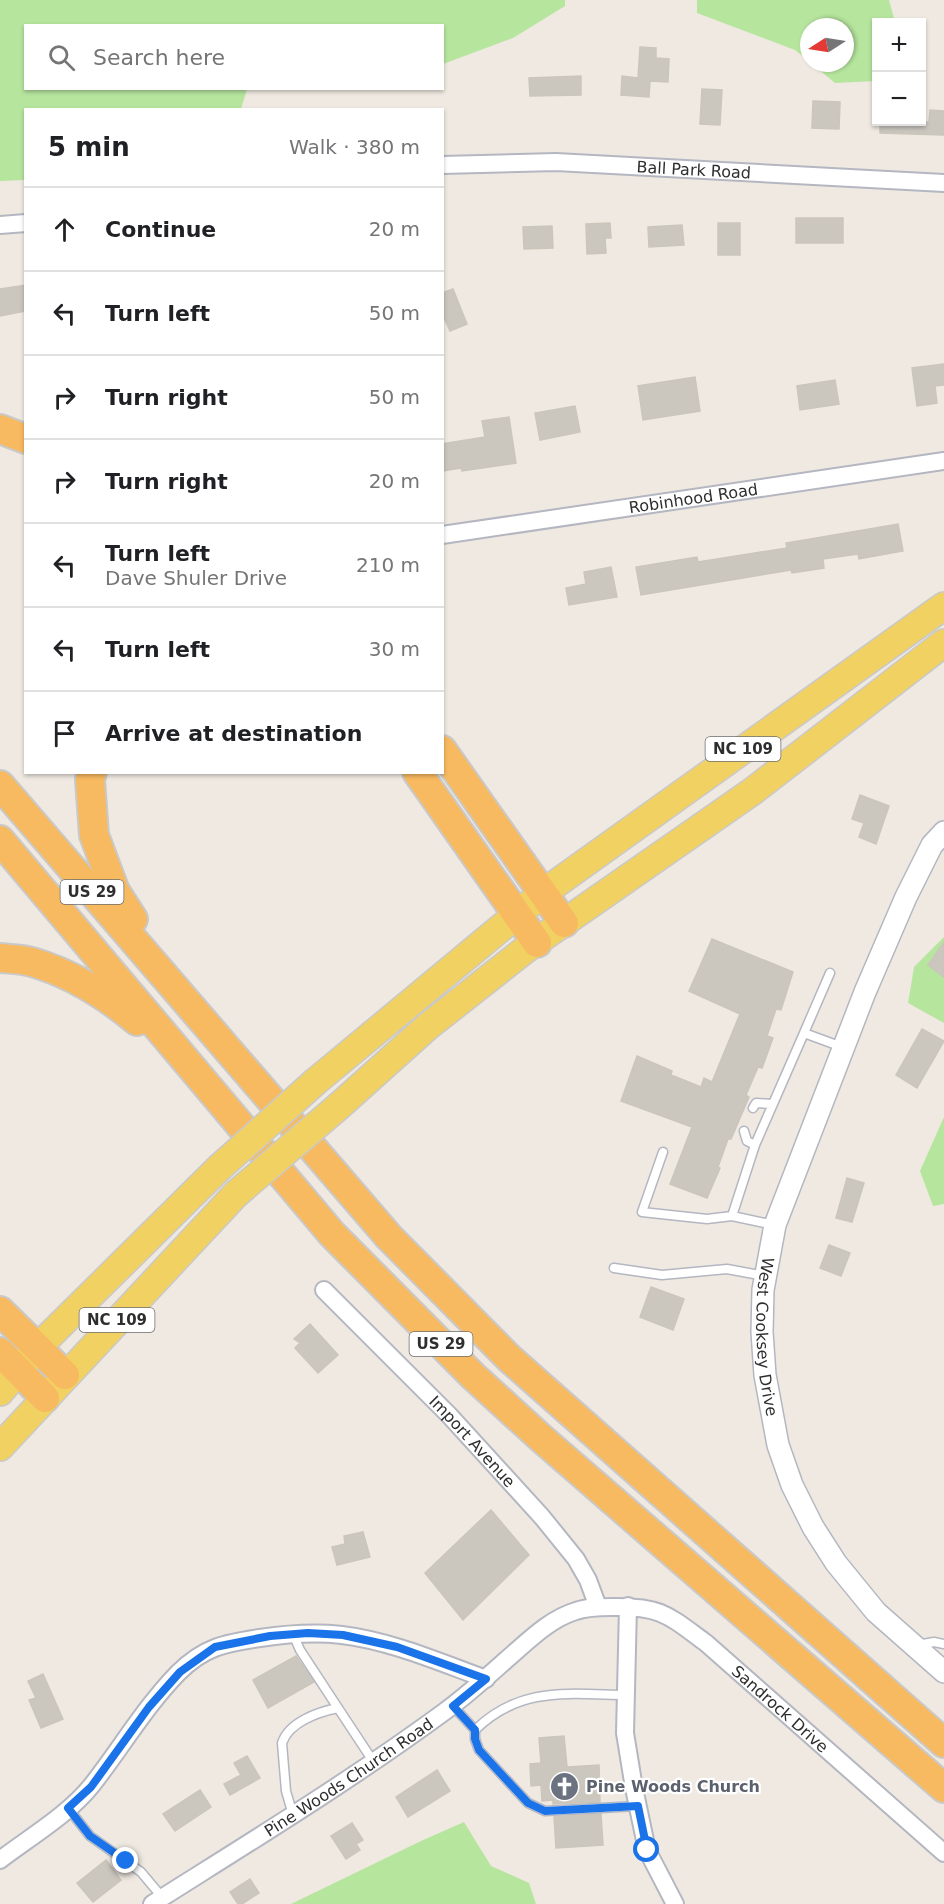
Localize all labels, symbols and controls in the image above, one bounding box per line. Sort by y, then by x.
north arrow [800,18,854,72]
map controls [872,18,926,126]
button: + [872,18,926,72]
search box [24,24,444,90]
icon: search [45,41,78,74]
text: Search here [93,45,225,70]
button: − [872,72,926,126]
text: 5 min [48,132,130,162]
text: Walk · 380 m [289,135,420,159]
street label: Ball Park Road [636,157,752,182]
icon: ahead [48,213,81,246]
text: Continue [105,217,216,242]
text: 20 m [369,217,420,241]
icon: left [48,297,81,330]
text: Turn left [105,301,210,326]
text: 50 m [369,301,420,325]
icon: right [48,381,81,414]
text: Turn right [105,385,228,410]
text: 50 m [369,385,420,409]
icon: right [48,465,81,498]
text: Turn right [105,469,228,494]
text: 20 m [369,469,420,493]
street label: Robinhood Road [628,479,759,517]
text: Turn left [105,541,210,566]
icon: left [48,549,81,582]
text: 210 m [356,553,420,577]
text: Dave Shuler Drive [105,566,287,590]
icon: left [48,633,81,666]
text: Turn left [105,637,210,662]
text: 30 m [369,637,420,661]
icon: arrive [48,717,81,750]
text: Arrive at destination [105,721,362,746]
road number: NC 109 [706,737,780,761]
road number: US 29 [60,880,124,904]
street label: West Cooksey Drive [753,1256,782,1418]
road number: NC 109 [80,1308,154,1332]
road number: US 29 [410,1332,472,1356]
street label: Import Avenue [426,1392,519,1491]
street label: Sandrock Drive [728,1661,832,1756]
street label: Pine Woods Church Road [261,1714,437,1840]
church icon: Pine Woods Church [549,1770,581,1802]
place label: Pine Woods Church [586,1777,760,1796]
route start [633,1836,659,1862]
route end [112,1847,138,1873]

